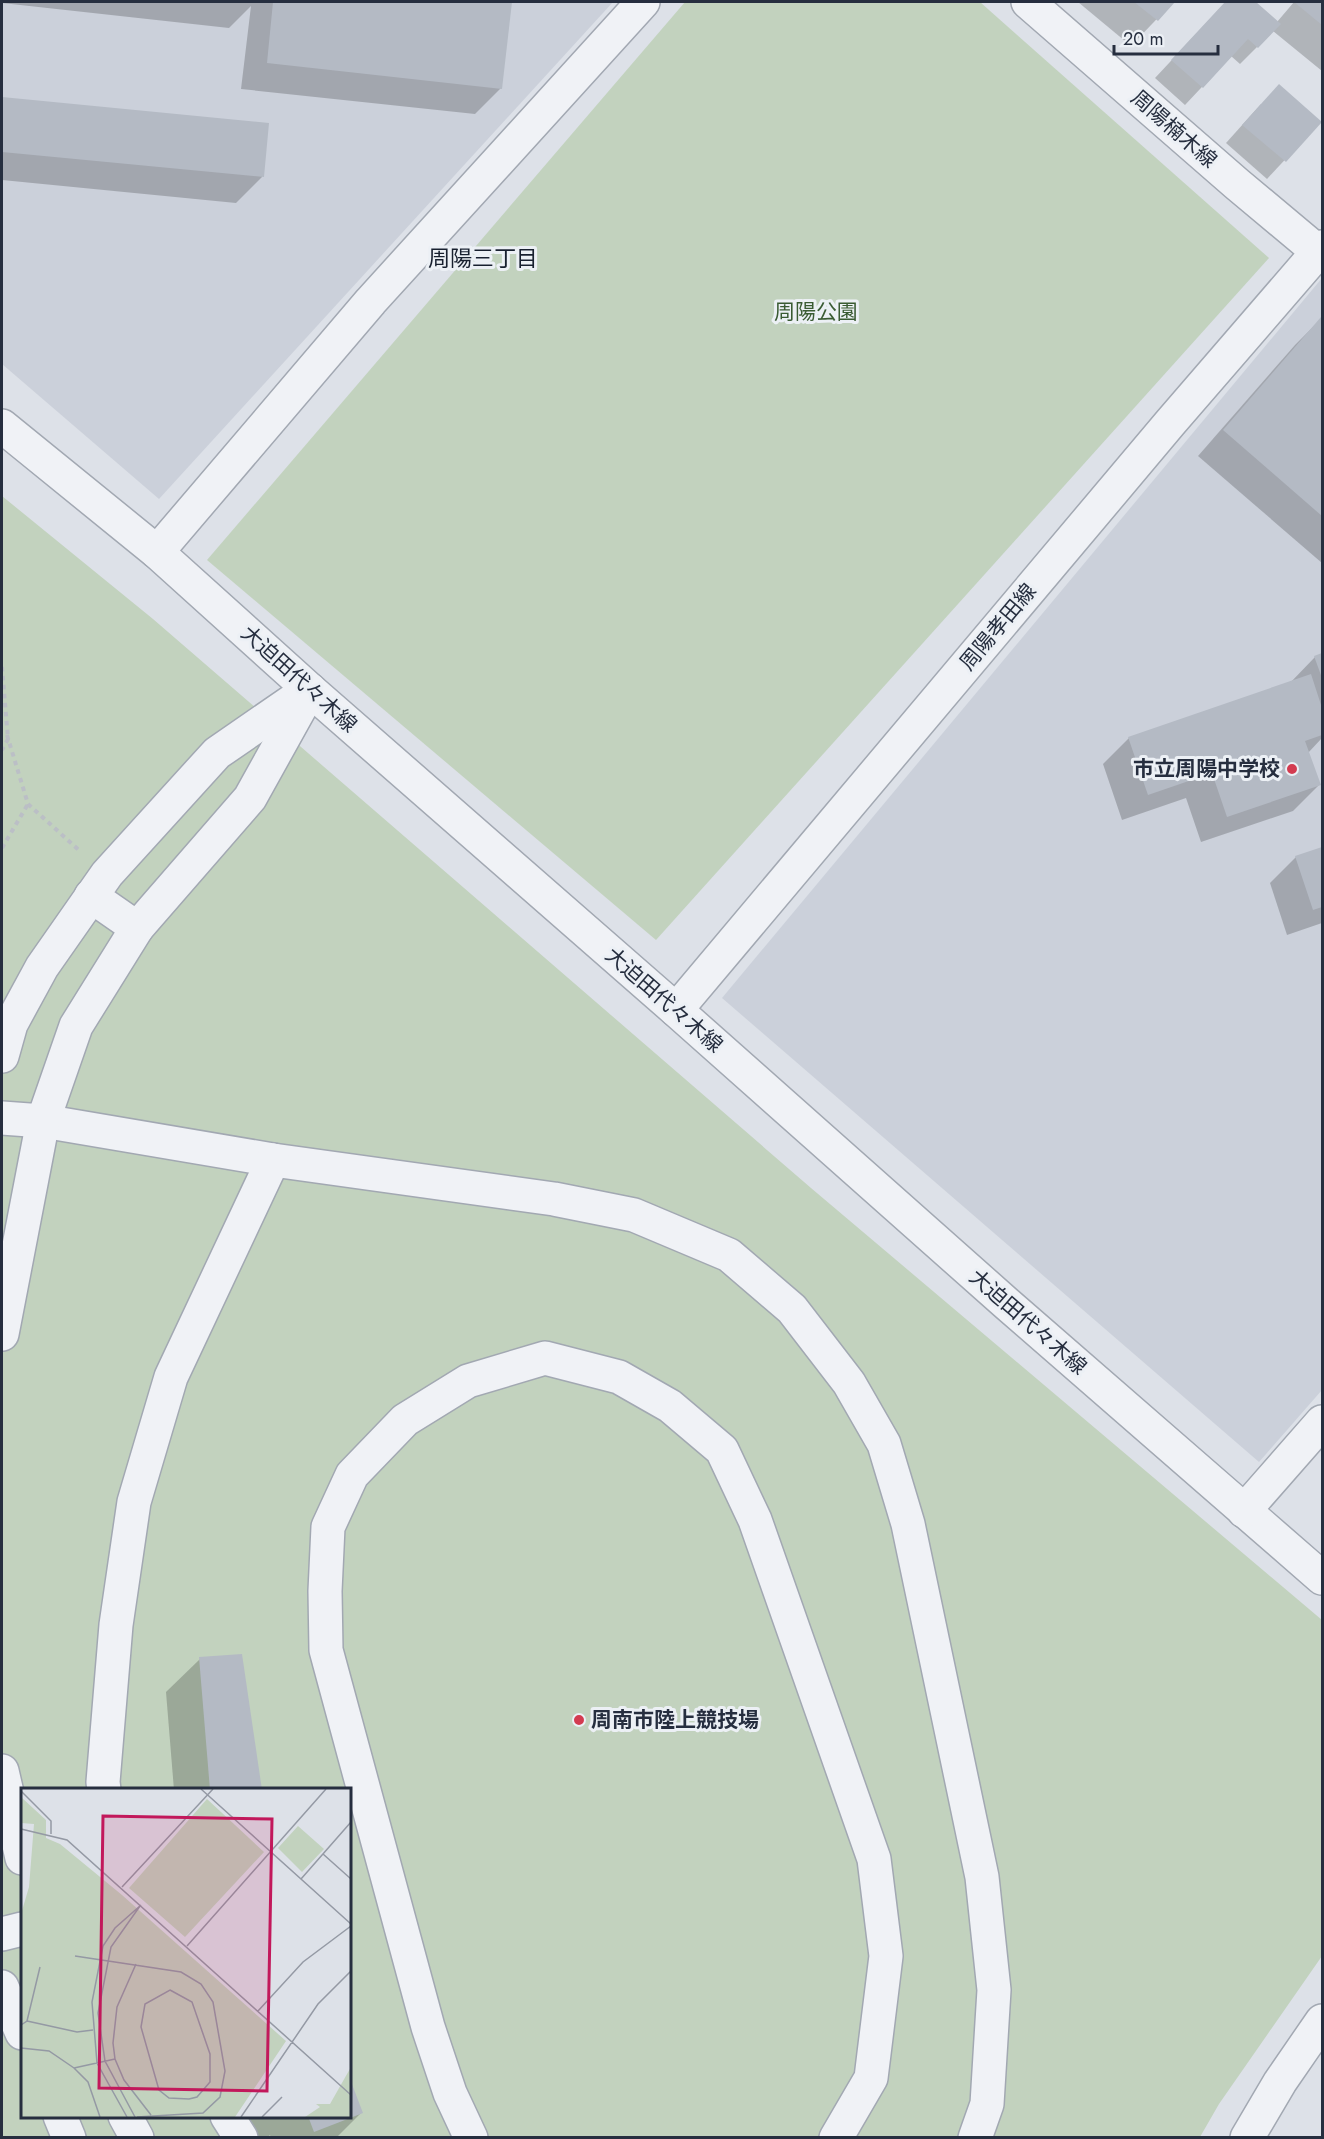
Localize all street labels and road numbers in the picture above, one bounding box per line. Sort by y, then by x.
street label: 周陽楠木線 [1125,83,1223,175]
street label: 周陽孝田線 [953,577,1043,677]
street label: 大迫田代々木線 [234,619,364,739]
street label: 大迫田代々木線 [599,940,729,1060]
street label: 大迫田代々木線 [963,1262,1093,1382]

